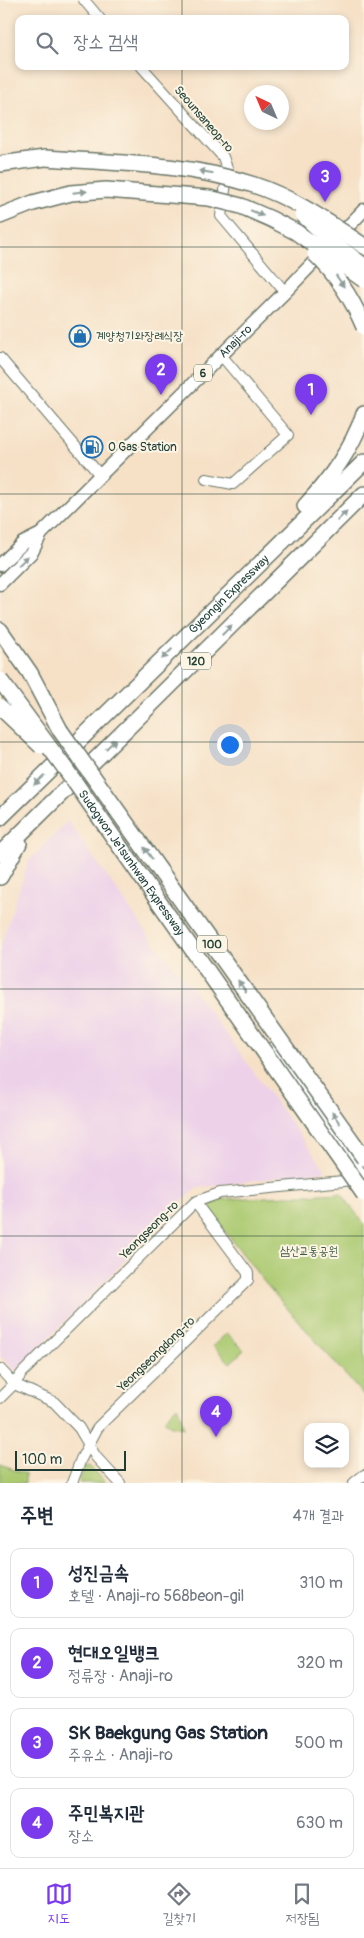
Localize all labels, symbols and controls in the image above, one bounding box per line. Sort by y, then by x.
search box [15,15,349,70]
icon: search [33,29,61,57]
text: 장소 검색 [73,30,138,54]
street label: Seounsaneop-ro [171,83,237,156]
north arrow [244,85,289,130]
pin: 3 [309,161,341,202]
one-way arrow [197,168,213,176]
one-way arrow [73,188,89,196]
one-way arrow [250,210,264,218]
one-way arrow [335,275,345,288]
street label: Anaji-ro [216,322,256,361]
shop icon: 계양청기와장례식장 [68,324,92,348]
place label: 계양청기와장례식장 [96,329,183,344]
pin: 2 [145,354,177,395]
road number: 6 [194,364,212,382]
pin: 1 [295,374,327,415]
fuel station icon: O Gas Station [80,435,104,459]
place label: O Gas Station [108,440,177,455]
one-way arrow [336,510,348,522]
street label: Gyeongin Expressway [186,552,272,637]
one-way arrow [17,555,29,567]
one-way arrow [221,624,233,636]
one-way arrow [162,648,174,660]
road number: 120 [181,652,211,669]
your location [217,732,243,758]
one-way arrow [105,739,117,751]
one-way arrow [33,774,45,786]
street label: Sudogwon Je1sunhwan Expressway [75,787,187,939]
one-way arrow [143,846,153,860]
road number: 100 [197,936,227,952]
one-way arrow [237,979,247,993]
one-way arrow [331,1111,341,1125]
street label: Yeongseong-ro [116,1198,182,1264]
park label: 삼산교통공원 [280,1244,338,1259]
street label: Yeongseongdong-ro [114,1313,198,1396]
pin: 4 [200,1396,232,1437]
map controls [304,1423,349,1468]
button: layers [304,1423,349,1468]
scale bar [15,1448,126,1471]
text: 100 m [22,1451,62,1468]
text: 주변 [20,1502,54,1529]
text: 4개 결과 [293,1506,344,1526]
text: 성진금속 [68,1561,129,1585]
text: 1 [34,1573,40,1593]
text: 310 m [299,1573,343,1593]
text: 호텔 · Anaji-ro 568beon-gil [68,1586,244,1606]
text: 현대오일뱅크 [68,1641,160,1665]
text: 2 [33,1653,41,1673]
text: 320 m [297,1653,343,1673]
text: 정류장 · Anaji-ro [68,1666,173,1686]
text: SK Baekgung Gas Station [68,1721,268,1745]
text: 3 [33,1733,41,1753]
text: 500 m [295,1733,343,1753]
text: 주유소 · Anaji-ro [68,1745,173,1765]
text: 주민복지관 [68,1801,144,1825]
text: 4 [32,1813,42,1833]
text: 630 m [296,1813,343,1833]
text: 장소 [68,1826,94,1846]
tab: 지도 [45,1880,73,1928]
tab: 길찾기 [162,1880,196,1928]
tab: 저장됨 [285,1880,319,1928]

